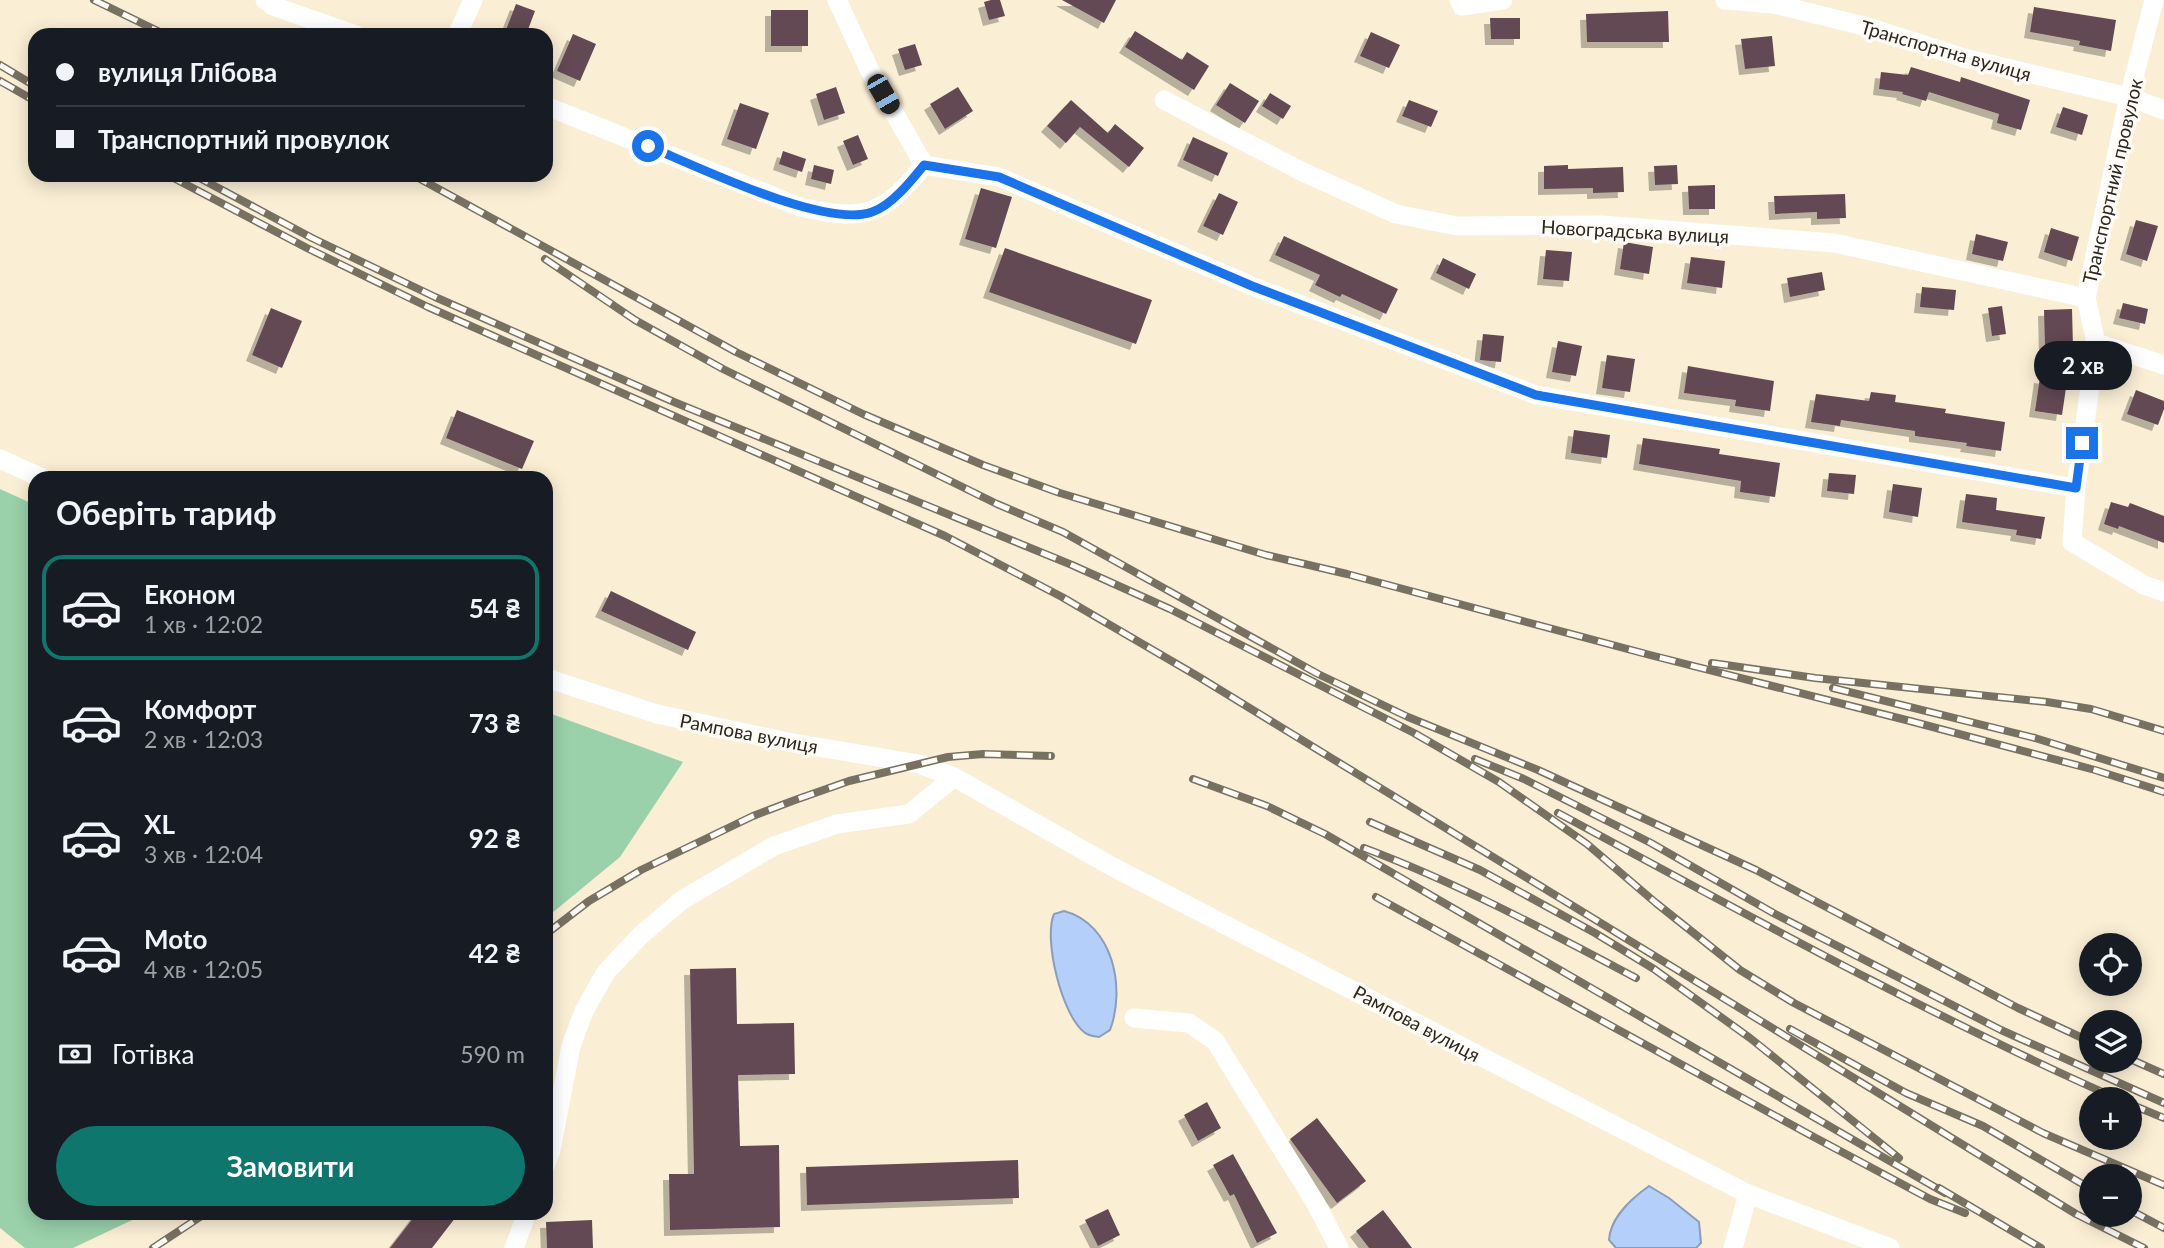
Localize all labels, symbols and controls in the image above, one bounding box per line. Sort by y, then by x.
street label: Транспортна вулиця [1858,15,2034,85]
text: вулиця Глібова [98,56,277,88]
car [864,71,903,117]
street label: Транспортний провулок [2077,76,2147,286]
text: Транспортний провулок [98,123,390,155]
route start [632,130,664,162]
street label: Новоградська вулиця [1541,215,1729,247]
callout: 2 хв [2033,342,2131,390]
text: 2 хв [2062,351,2104,379]
route end [2066,427,2098,459]
text: Оберіть тариф [56,493,277,532]
icon: car [60,576,123,639]
text: Економ [144,578,236,610]
text: 54 ₴ [469,592,521,624]
text: 1 хв · 12:02 [144,610,263,638]
icon: car [60,691,123,754]
text: Комфорт [144,693,256,725]
text: 73 ₴ [469,707,521,739]
street label: Рампова вулиця [678,708,820,758]
text: 2 хв · 12:03 [144,725,263,753]
icon: car [60,806,123,869]
text: XL [144,808,175,840]
text: 92 ₴ [469,822,521,854]
text: 3 хв · 12:04 [144,840,263,868]
icon: car [60,921,123,984]
text: Moto [144,923,207,955]
map controls [2079,933,2142,1227]
button: locate [2079,933,2142,996]
text: 42 ₴ [469,937,521,969]
text: 4 хв · 12:05 [144,955,263,983]
street label: Рампова вулиця [1350,980,1484,1066]
button: layers [2079,1010,2142,1073]
icon: cash [56,1035,94,1073]
text: Готівка [112,1038,194,1070]
text: 590 m [460,1040,525,1068]
button: + [2079,1087,2142,1150]
button: Замовити [56,1126,525,1206]
button: − [2079,1164,2142,1227]

